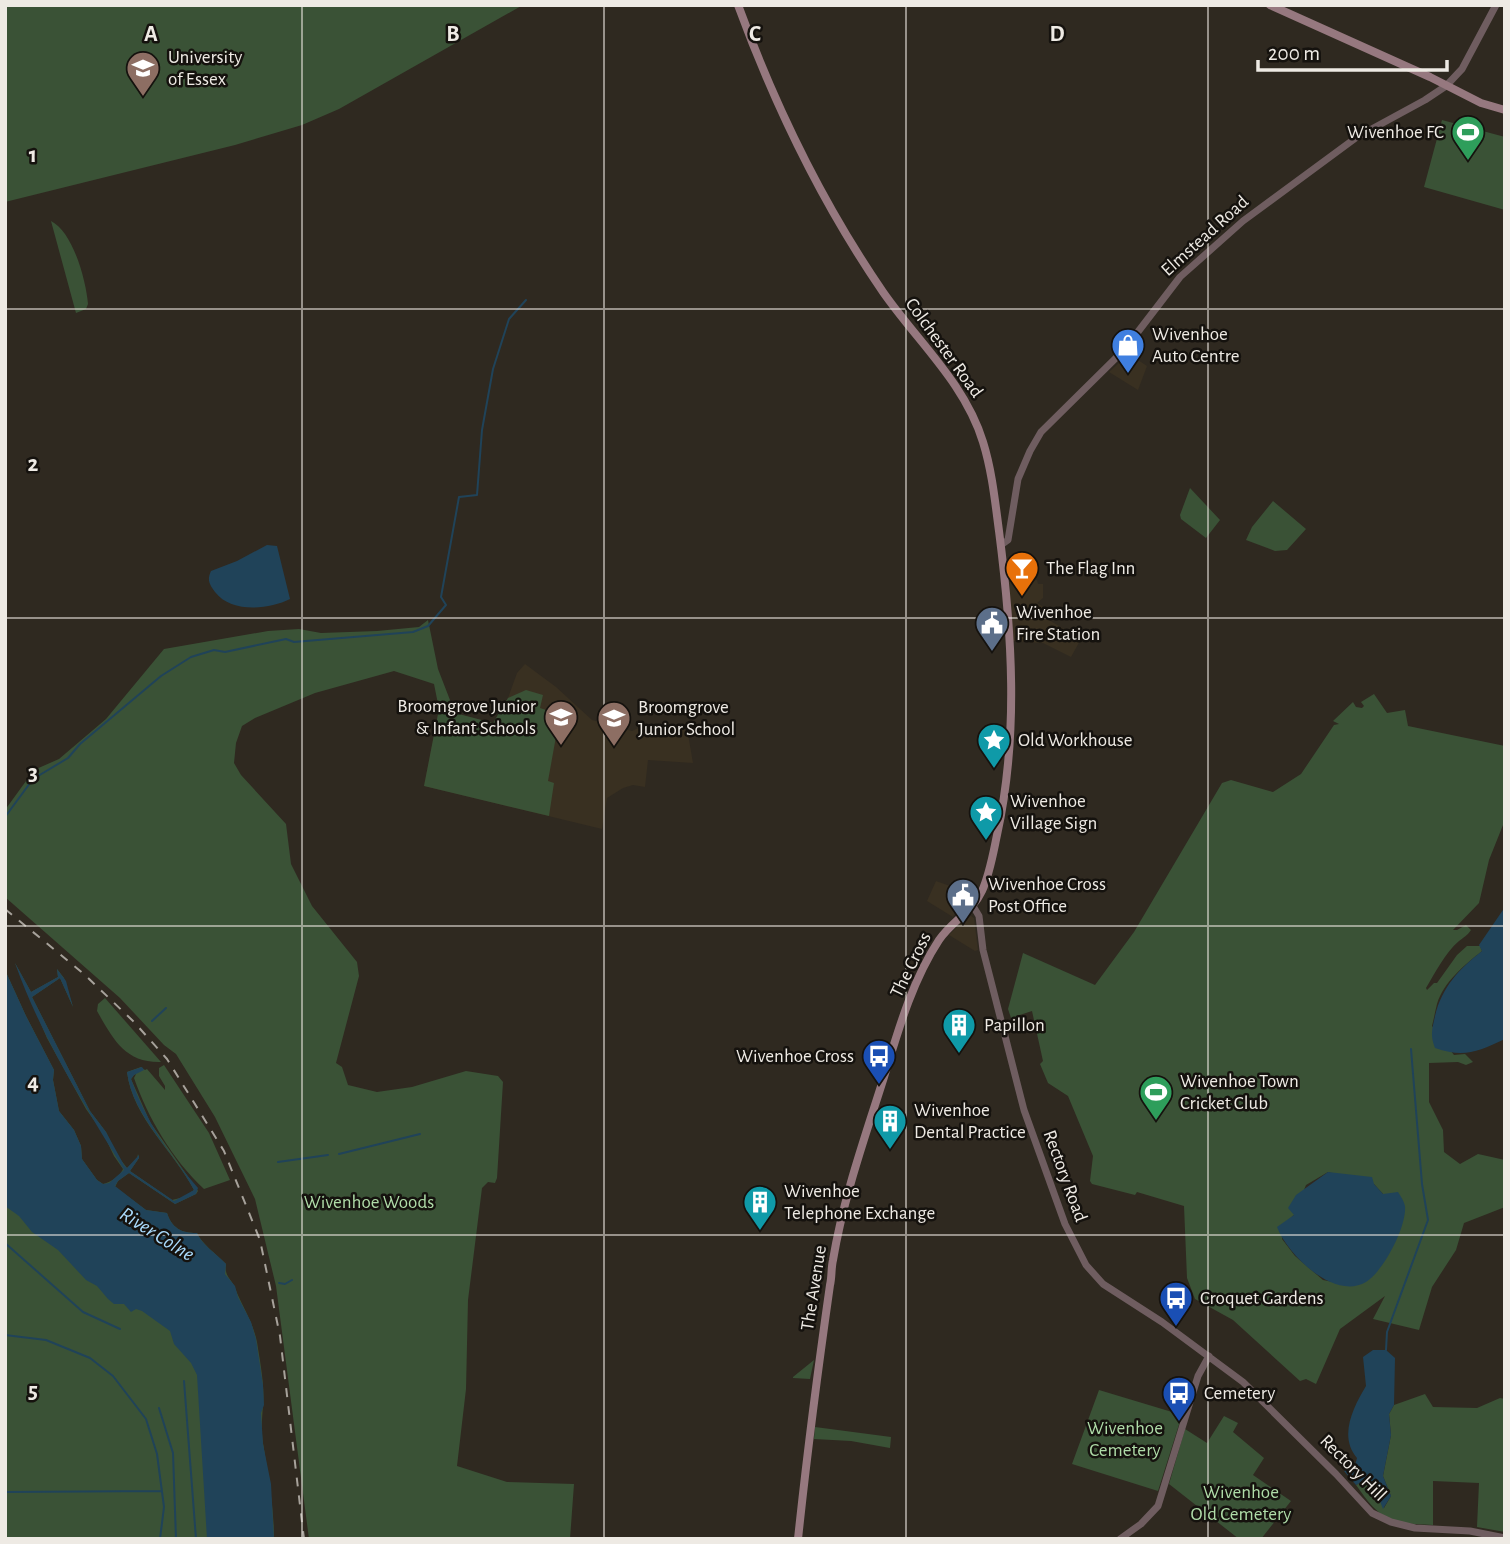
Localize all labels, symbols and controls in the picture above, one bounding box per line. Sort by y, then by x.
text: A [144,23,158,46]
text: B [446,23,460,46]
text: C [749,23,761,46]
text: D [1049,23,1065,46]
scale bar [1258,28,1447,72]
text: 200 m [1268,43,1320,64]
place label: University of Essex [168,48,242,89]
school or university icon: University of Essex [124,49,162,98]
sports icon: Wivenhoe FC [1449,113,1487,162]
place label: Wivenhoe FC [1347,123,1444,142]
text: 1 [29,144,37,167]
street label: Elmstead Road [1158,192,1252,280]
street label: Colchester Road [902,295,986,401]
place label: Wivenhoe Auto Centre [1152,325,1240,366]
shop icon: Wivenhoe Auto Centre [1109,326,1147,375]
text: 2 [28,453,39,476]
bar icon: The Flag Inn [1003,549,1041,598]
place label: The Flag Inn [1046,559,1135,578]
place label: Wivenhoe Fire Station [1016,603,1100,644]
public building icon: Wivenhoe Fire Station [973,604,1011,653]
place label: Broomgrove Junior & Infant Schools [397,697,536,738]
school or university icon: Broomgrove Junior & Infant Schools [542,698,580,747]
place label: Broomgrove Junior School [638,698,735,739]
school or university icon: Broomgrove Junior School [595,699,633,748]
place icon: Old Workhouse [975,721,1013,770]
place label: Old Workhouse [1018,731,1133,750]
text: 3 [28,762,38,785]
place label: Wivenhoe Village Sign [1010,792,1097,833]
place icon: Wivenhoe Village Sign [967,793,1005,842]
place label: Wivenhoe Cross Post Office [988,875,1106,916]
public building icon: Wivenhoe Cross Post Office [944,876,982,925]
street label: The Cross [887,929,935,1001]
building icon: Papillon [940,1006,978,1055]
place label: Papillon [984,1016,1045,1035]
bus stop icon: Wivenhoe Cross [860,1037,898,1086]
place label: Wivenhoe Cross [736,1047,854,1066]
text: 4 [27,1071,39,1094]
place label: Wivenhoe Town Cricket Club [1180,1072,1299,1113]
sports icon: Wivenhoe Town Cricket Club [1137,1073,1175,1122]
place label: Wivenhoe Dental Practice [914,1101,1026,1142]
building icon: Wivenhoe Dental Practice [871,1102,909,1151]
street label: Rectory Road [1040,1128,1090,1225]
place label: Wivenhoe Telephone Exchange [784,1182,935,1223]
building icon: Wivenhoe Telephone Exchange [741,1183,779,1232]
park label: Wivenhoe Woods [304,1193,434,1212]
water label: River Colne [116,1203,198,1265]
street label: The Avenue [798,1244,830,1332]
bus stop icon: Croquet Gardens [1157,1279,1195,1328]
place label: Croquet Gardens [1200,1289,1324,1308]
bus stop icon: Cemetery [1160,1374,1198,1423]
text: 5 [28,1380,38,1403]
place label: Cemetery [1204,1384,1275,1403]
park label: Wivenhoe Cemetery [1087,1419,1163,1460]
street label: Rectory Hill [1316,1431,1390,1505]
park label: Wivenhoe Old Cemetery [1191,1483,1292,1524]

